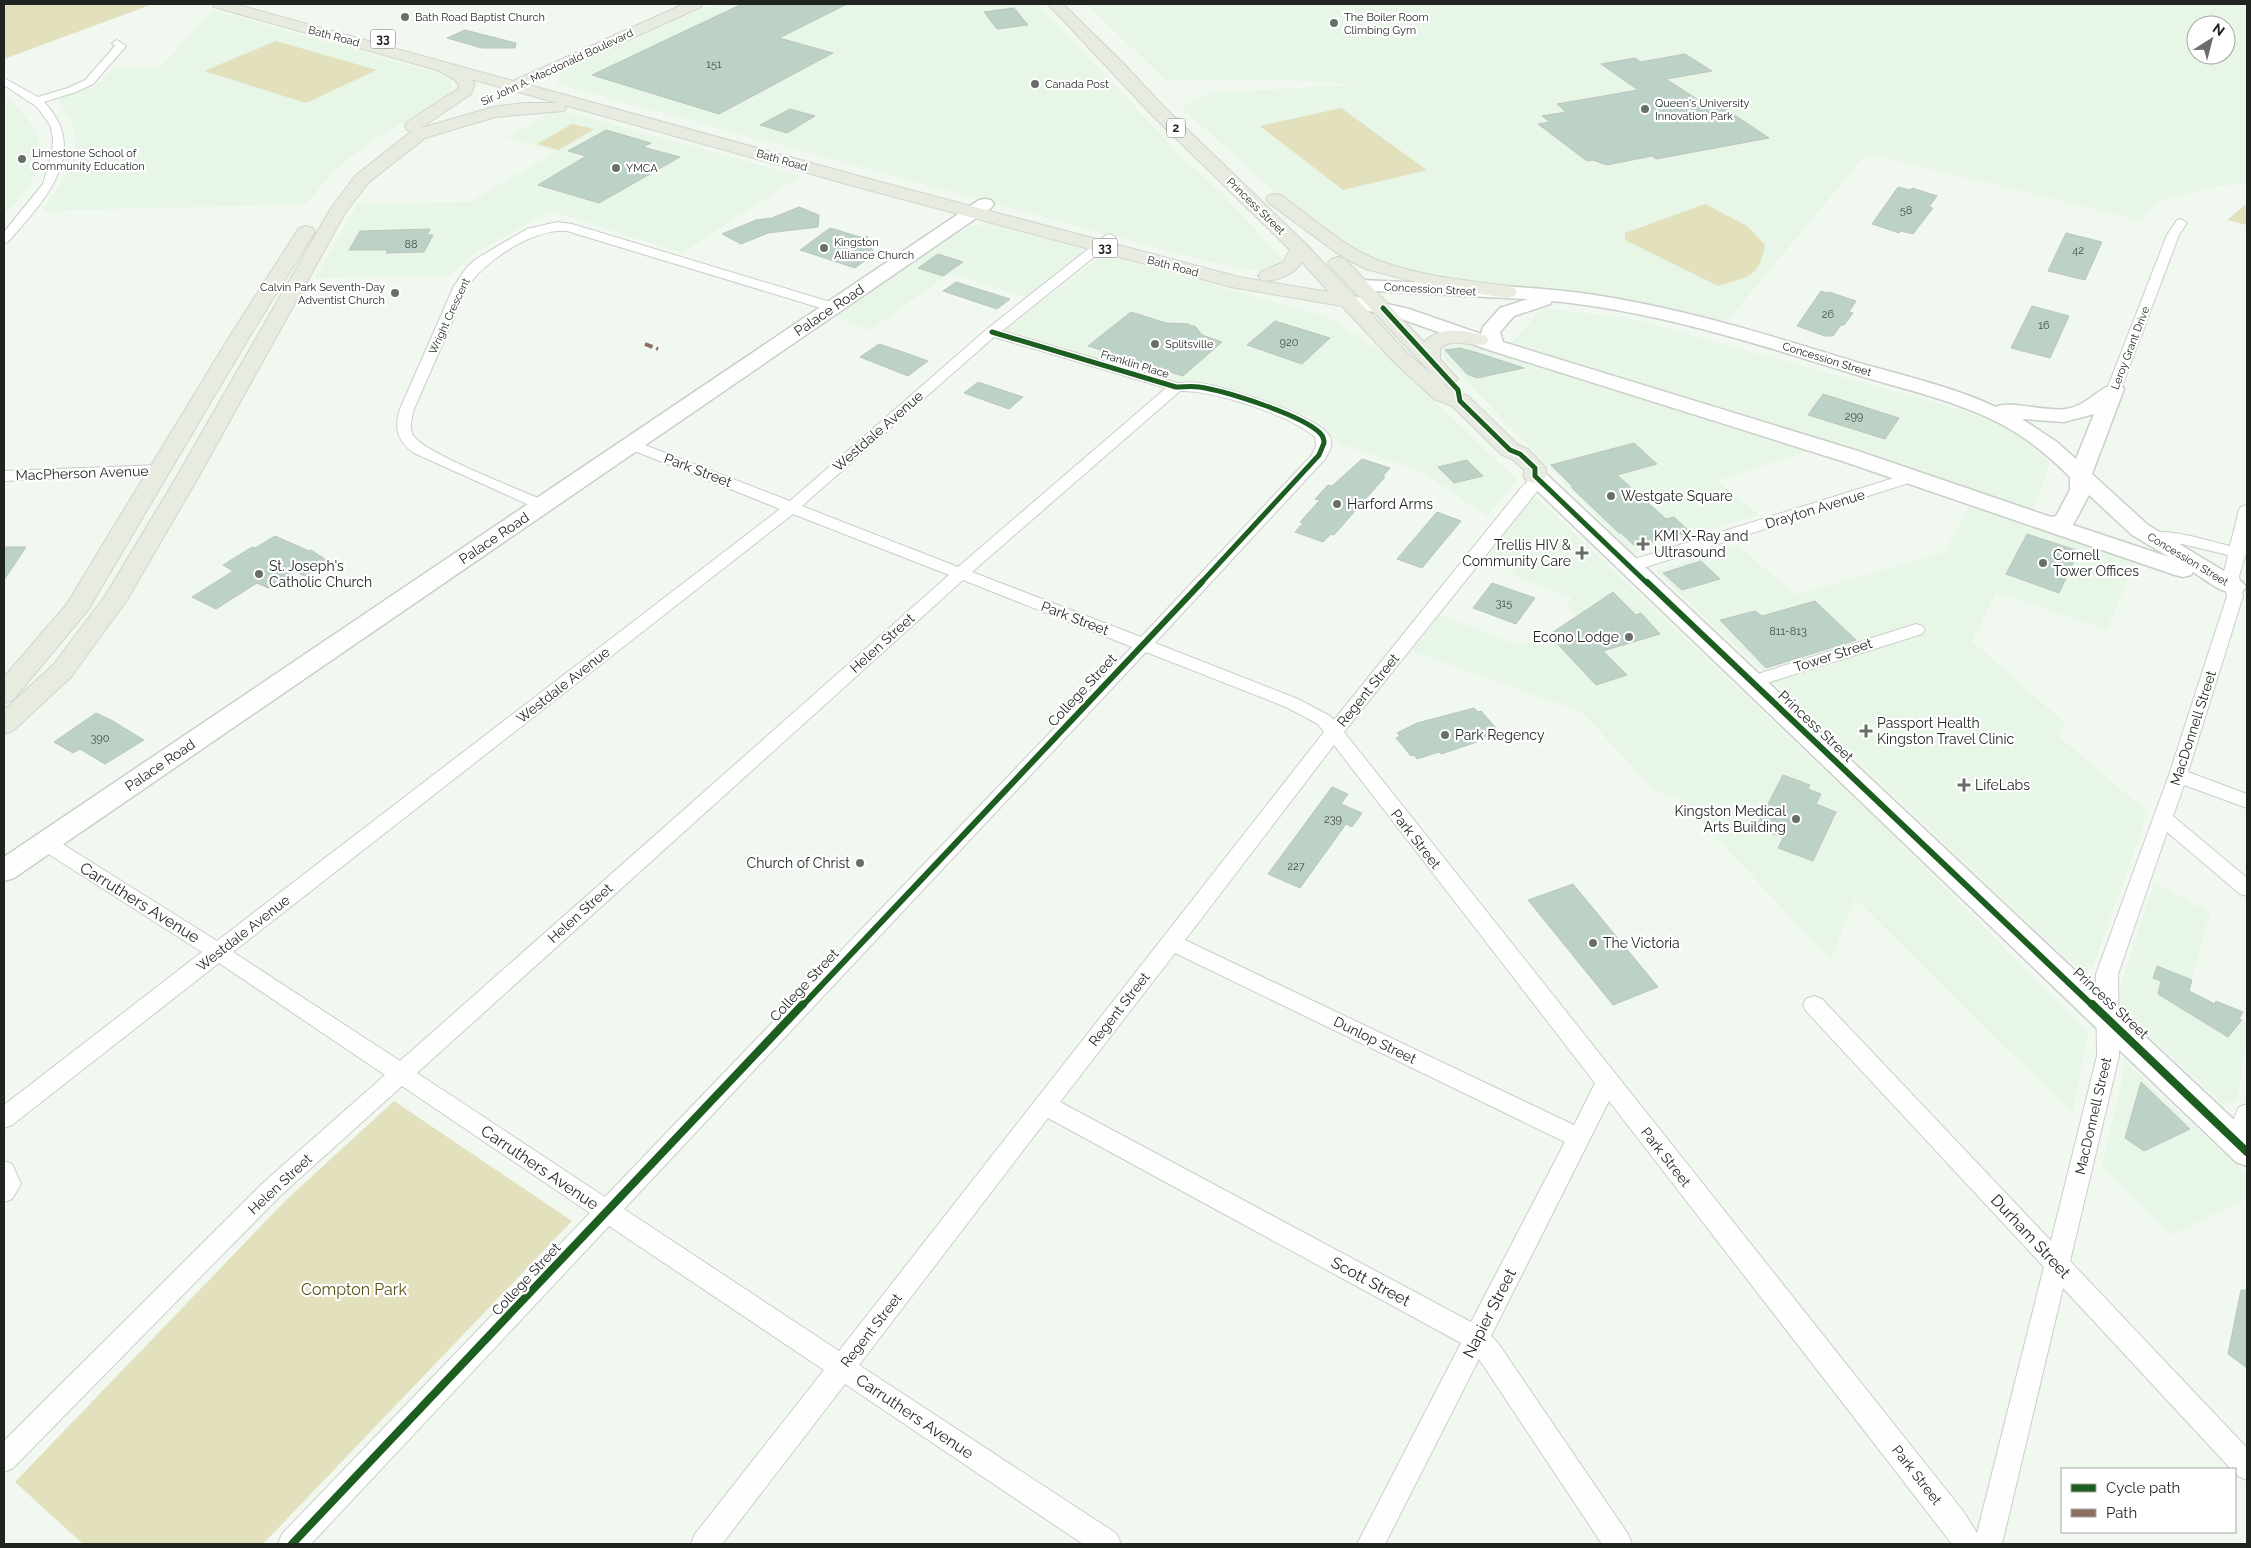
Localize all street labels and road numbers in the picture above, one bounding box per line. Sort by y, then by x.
street label: Bath Road [307,23,361,50]
street label: Sir John A. Macdonald Boulevard [479,26,636,109]
road number: 33 [370,30,396,48]
road number: 2 [1167,119,1185,138]
street label: Bath Road [755,147,809,174]
street label: Princess Street [1224,175,1288,238]
road number: 33 [1092,238,1118,258]
street label: Bath Road [1146,253,1200,280]
street label: Wright Crescent [426,276,473,356]
street label: Palace Road [791,281,867,339]
street label: Concession Street [1384,281,1477,298]
street label: Leroy Grant Drive [2109,304,2153,392]
street label: Concession Street [1781,340,1873,379]
street label: Franklin Place [1099,348,1171,381]
street label: Westdale Avenue [830,388,926,474]
street label: Park Street [662,450,734,490]
street label: MacPherson Avenue [15,463,149,483]
street label: Drayton Avenue [1763,486,1867,532]
street label: Palace Road [456,509,532,567]
street label: Concession Street [2145,530,2231,589]
street label: Park Street [1039,598,1111,638]
street label: Helen Street [847,610,918,676]
street label: Tower Street [1792,635,1874,675]
street label: Westdale Avenue [513,644,613,726]
street label: College Street [1044,650,1120,729]
street label: Regent Street [1334,650,1402,730]
street label: MacDonnell Street [2167,668,2219,788]
street label: Princess Street [1775,687,1857,765]
street label: Palace Road [122,736,198,794]
street label: Park Street [1388,806,1444,872]
street label: Carruthers Avenue [76,858,203,947]
street label: Helen Street [545,880,616,946]
street label: Westdale Avenue [193,892,293,974]
street label: College Street [766,945,842,1024]
street label: Princess Street [2070,964,2152,1042]
street label: Regent Street [1085,969,1153,1049]
street label: Dunlop Street [1331,1013,1419,1067]
street label: MacDonnell Street [2072,1055,2114,1176]
street label: Carruthers Avenue [477,1121,602,1214]
street label: Park Street [1638,1124,1694,1190]
street label: Helen Street [245,1150,315,1217]
street label: Durham Street [1987,1190,2075,1283]
street label: College Street [488,1239,564,1318]
street label: Scott Street [1328,1253,1414,1311]
street label: Napier Street [1459,1265,1520,1361]
street label: Regent Street [837,1290,905,1370]
street label: Carruthers Avenue [852,1370,977,1463]
street label: Park Street [1889,1442,1945,1508]

